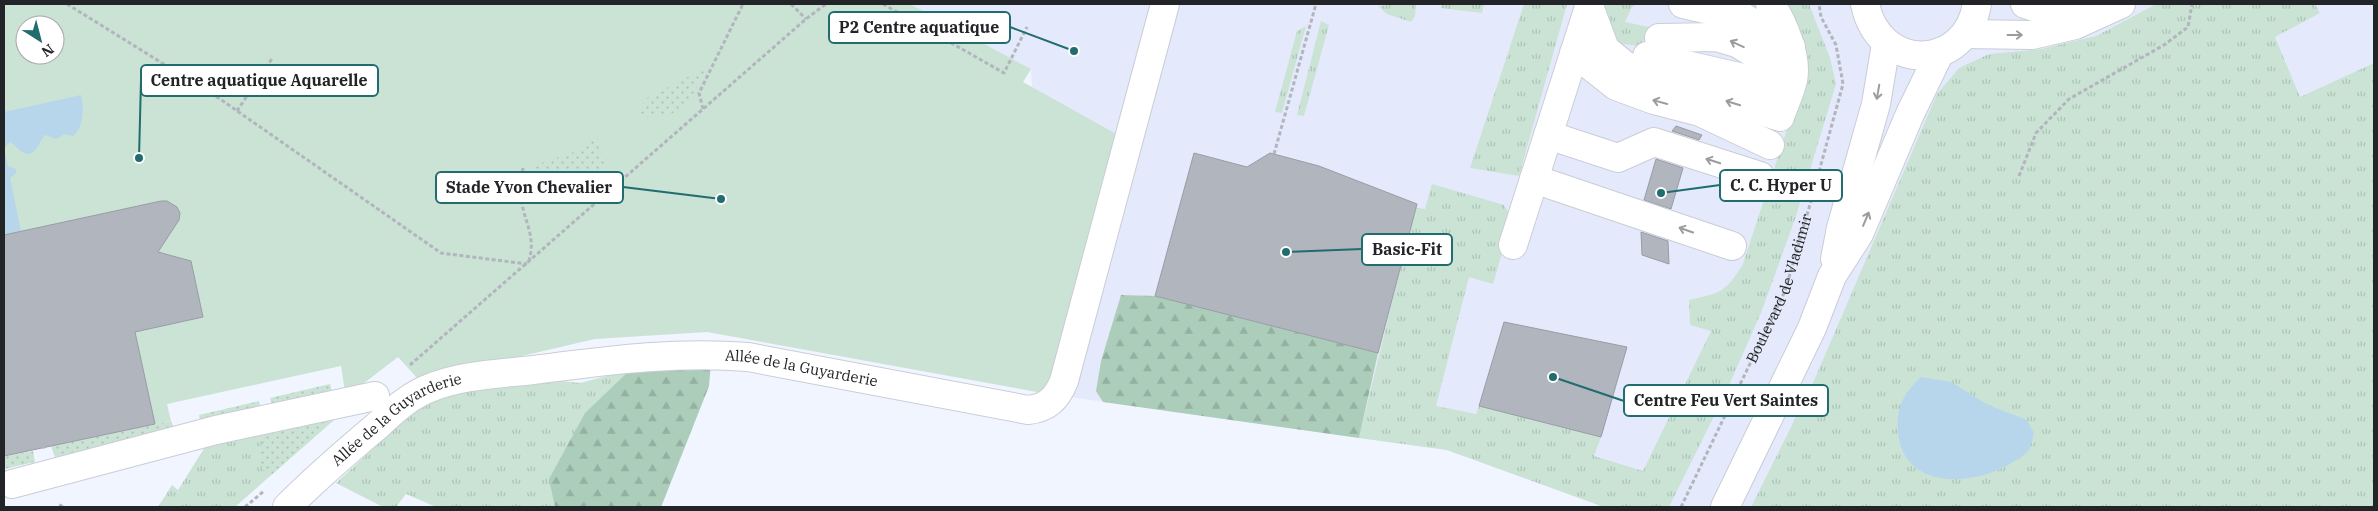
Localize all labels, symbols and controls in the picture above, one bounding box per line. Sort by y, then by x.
callout: P2 Centre aquatique [829,12,1010,43]
north arrow [15,15,65,65]
text: P2 Centre aquatique [839,17,999,37]
one-way arrow [2006,30,2022,39]
one-way arrow [1730,39,1745,49]
text: N [38,40,57,61]
callout: Centre aquatique Aquarelle [141,65,378,96]
text: Centre aquatique Aquarelle [151,70,367,90]
one-way arrow [1873,83,1883,99]
one-way arrow [1653,96,1669,106]
one-way arrow [1726,97,1742,107]
one-way arrow [1706,156,1722,165]
callout: C. C. Hyper U [1720,170,1842,201]
callout: Stade Yvon Chevalier [436,172,623,203]
text: C. C. Hyper U [1730,175,1832,195]
text: Stade Yvon Chevalier [446,177,612,197]
street label: Boulevard de Vladimir [1742,211,1816,366]
one-way arrow [1861,212,1871,227]
one-way arrow [1678,225,1694,234]
callout: Basic-Fit [1362,234,1452,265]
text: Basic-Fit [1372,239,1442,259]
street label: Allée de la Guyarderie [725,346,880,390]
street label: Allée de la Guyarderie [327,369,463,470]
callout: Centre Feu Vert Saintes [1624,385,1828,416]
text: Centre Feu Vert Saintes [1634,390,1818,410]

